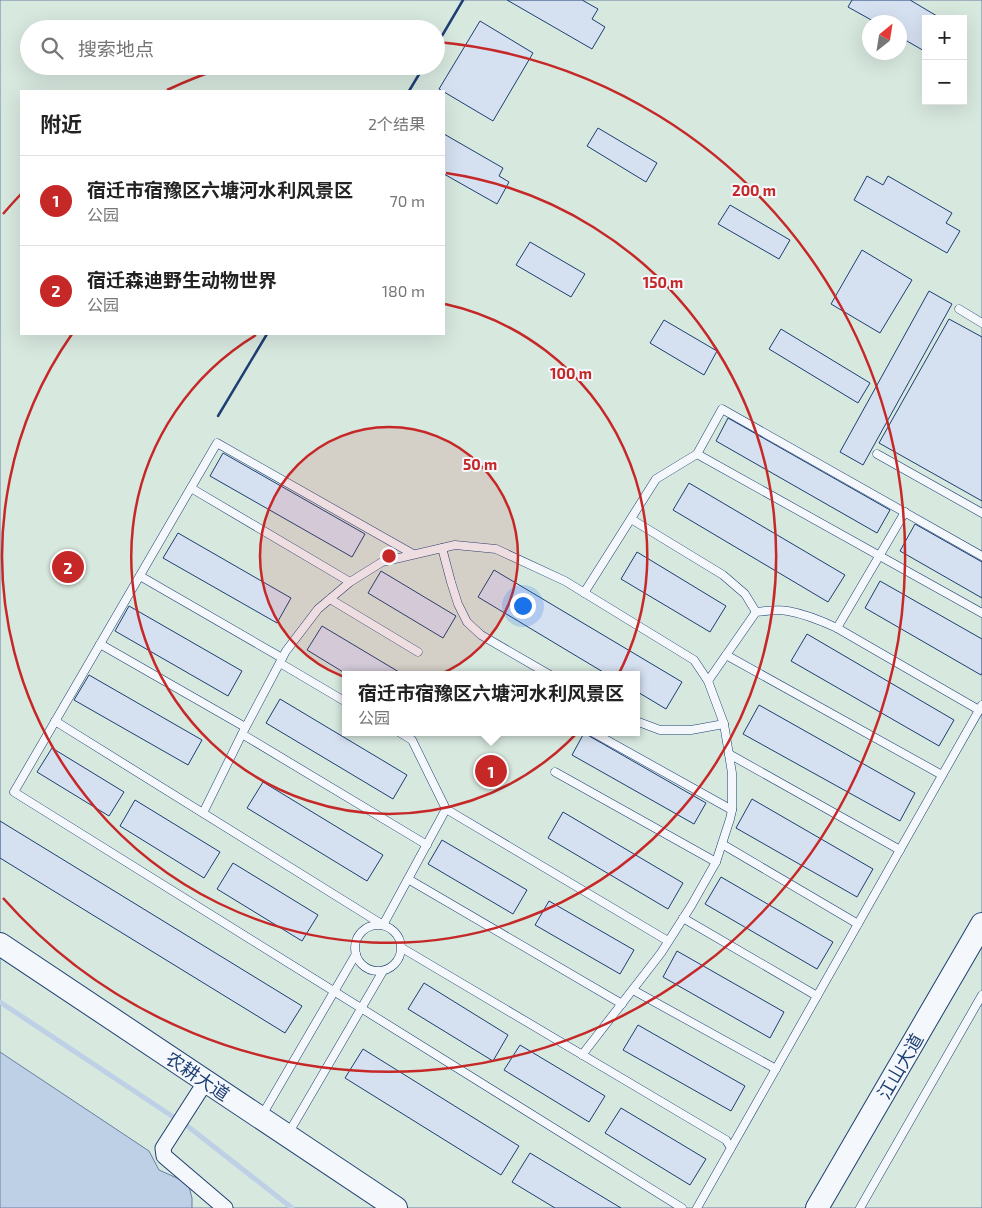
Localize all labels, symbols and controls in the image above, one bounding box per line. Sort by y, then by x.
north arrow [862,15,907,60]
map controls [922,15,967,105]
button: + [922,15,967,60]
search box [20,20,445,75]
icon: search [38,34,66,62]
text: 搜索地点 [78,37,154,60]
button: − [922,60,967,105]
text: 附近 [40,111,82,136]
text: 2个结果 [368,114,425,133]
text: 宿迁市宿豫区六塘河水利风景区 [87,178,353,201]
text: 200 m [732,181,776,199]
text: 1 [53,191,59,210]
text: 70 m [390,191,425,210]
text: 公园 [87,205,119,224]
text: 宿迁森迪野生动物世界 [87,268,277,291]
text: 150 m [643,273,683,291]
text: 2 [51,281,61,300]
text: 180 m [382,281,425,300]
text: 公园 [87,295,119,314]
text: 100 m [550,364,592,382]
text: 50 m [463,455,497,473]
centre of rings [380,547,398,565]
pin: 2 [52,548,84,586]
your location [510,593,536,619]
popup [342,671,640,736]
text: 宿迁市宿豫区六塘河水利风景区 [358,681,624,704]
text: 公园 [358,708,390,727]
pin: 1 [475,752,507,790]
street label: 江山大道 [872,1029,928,1103]
street label: 农耕大道 [162,1047,234,1105]

